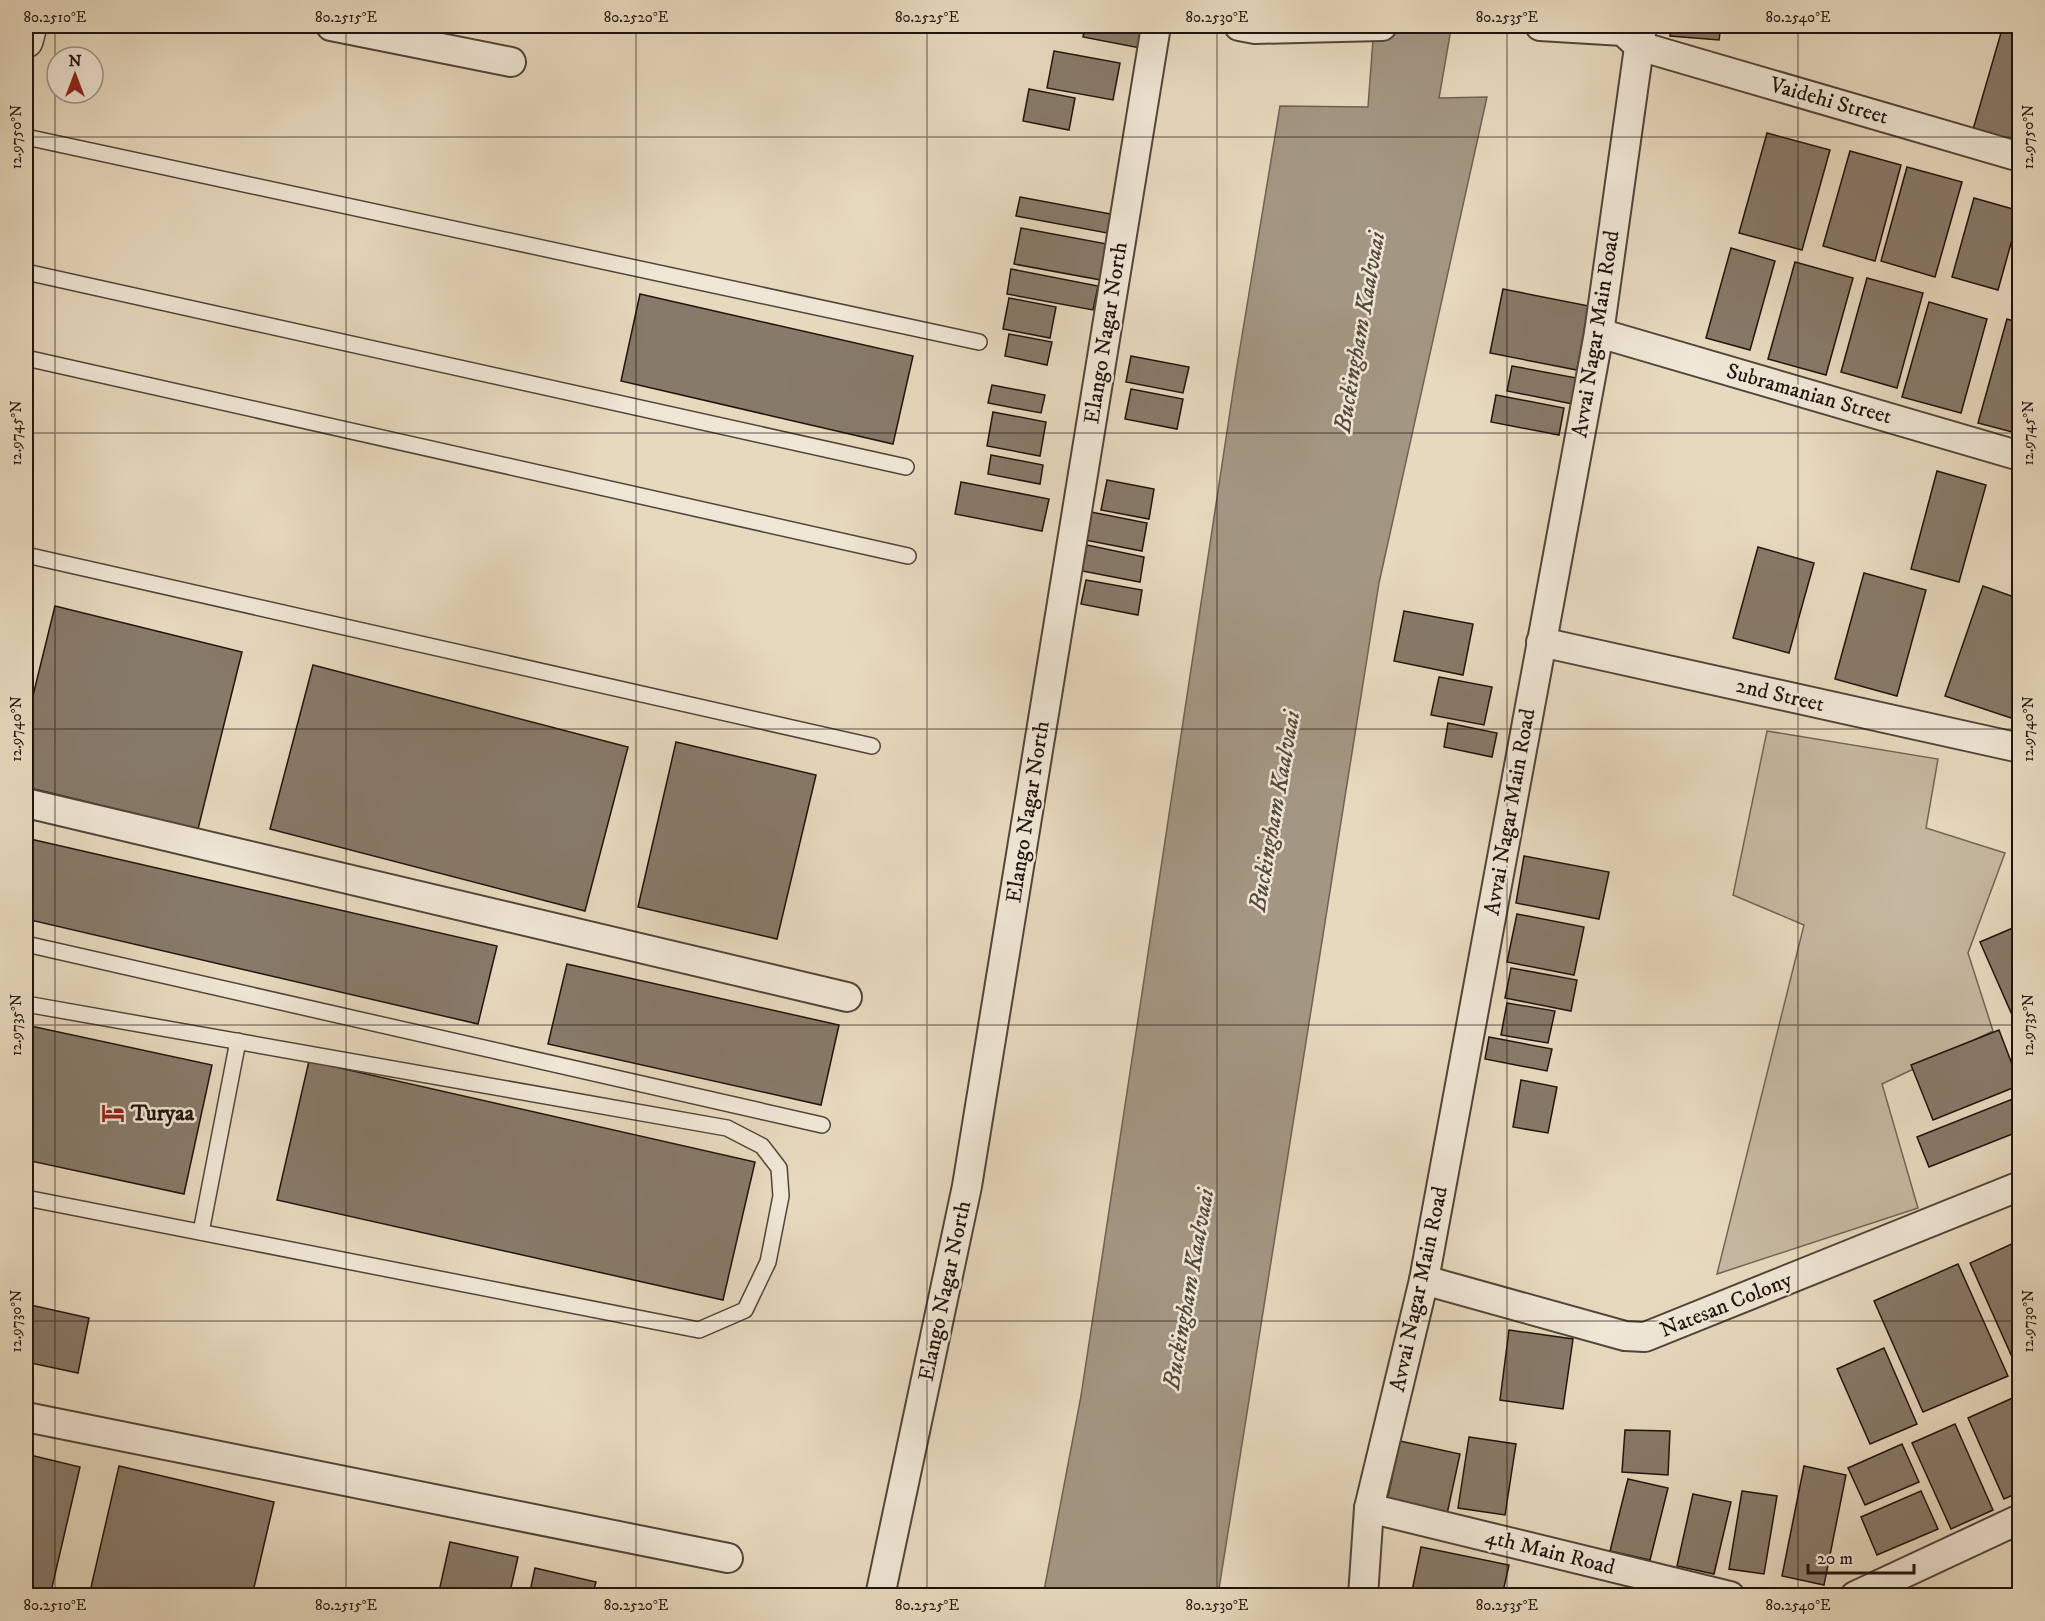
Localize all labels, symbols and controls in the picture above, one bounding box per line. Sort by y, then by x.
text: 80.2510°E [24,8,87,27]
text: 80.2515°E [315,8,377,27]
text: 80.2520°E [604,8,669,27]
text: 80.2525°E [895,8,959,27]
text: 80.2530°E [1186,8,1249,27]
text: 80.2535°E [1476,8,1539,27]
text: 80.2540°E [1765,8,1831,27]
north arrow [45,45,105,105]
text: N [68,51,82,71]
street label: Vaidehi Street [1766,71,1891,131]
text: 12.9750°N [7,105,26,169]
text: 12.9750°N [2019,105,2038,169]
water label: Buckingham Kaalvaai [1327,228,1393,436]
street label: Avvai Nagar Main Road [1566,228,1626,440]
street label: Elango Nagar North [1078,240,1134,426]
street label: Subramanian Street [1723,358,1895,430]
text: 12.9745°N [7,401,26,465]
text: 12.9745°N [2019,401,2038,465]
street label: 2nd Street [1733,672,1827,718]
text: 12.9740°N [7,696,26,762]
text: 12.9740°N [2019,696,2038,762]
water label: Buckingham Kaalvaai [1242,707,1308,915]
street label: Avvai Nagar Main Road [1479,707,1541,917]
street label: Elango Nagar North [1000,719,1056,905]
text: 12.9735°N [7,994,26,1056]
text: 12.9735°N [2019,994,2038,1056]
hotel icon: Turyaa [100,1100,126,1126]
place label: Turyaa [130,1100,195,1127]
street label: Avvai Nagar Main Road [1384,1184,1454,1394]
water label: Buckingham Kaalvaai [1156,1185,1222,1393]
street label: Elango Nagar North [913,1198,977,1384]
street label: Natesan Colony [1656,1266,1797,1344]
text: 12.9730°N [7,1290,26,1352]
text: 12.9730°N [2019,1290,2038,1352]
street label: 4th Main Road [1482,1523,1618,1581]
scale bar [1808,1537,1914,1575]
text: 20 m [1817,1548,1853,1570]
text: 80.2510°E [24,1596,87,1615]
text: 80.2515°E [315,1596,377,1615]
text: 80.2520°E [604,1596,669,1615]
text: 80.2525°E [895,1596,959,1615]
text: 80.2530°E [1186,1596,1249,1615]
text: 80.2535°E [1476,1596,1539,1615]
text: 80.2540°E [1765,1596,1831,1615]

